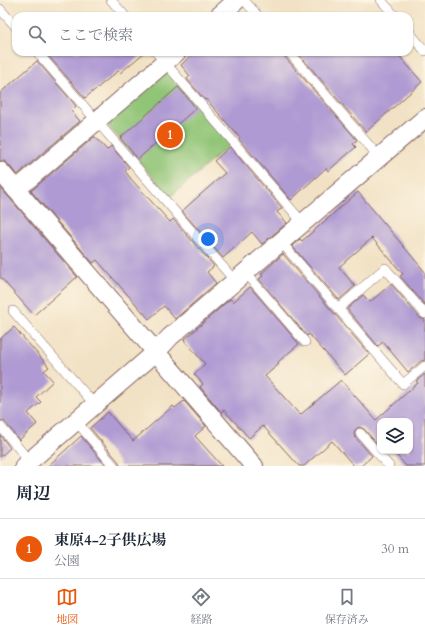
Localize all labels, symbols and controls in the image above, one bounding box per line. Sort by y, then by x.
search box [12,12,413,56]
icon: search [26,23,48,45]
text: ここで検索 [58,25,133,45]
pin: 1 [157,120,183,150]
your location [198,229,218,249]
map controls [377,418,413,454]
button: layers [377,418,413,454]
text: 周辺 [16,482,50,505]
text: 東原4-2子供広場 [54,530,167,550]
text: 1 [26,540,32,558]
text: 30 m [381,540,409,558]
text: 公園 [54,552,80,570]
tab: 地図 [56,586,78,627]
tab: 経路 [190,586,212,627]
tab: 保存済み [325,586,369,627]

